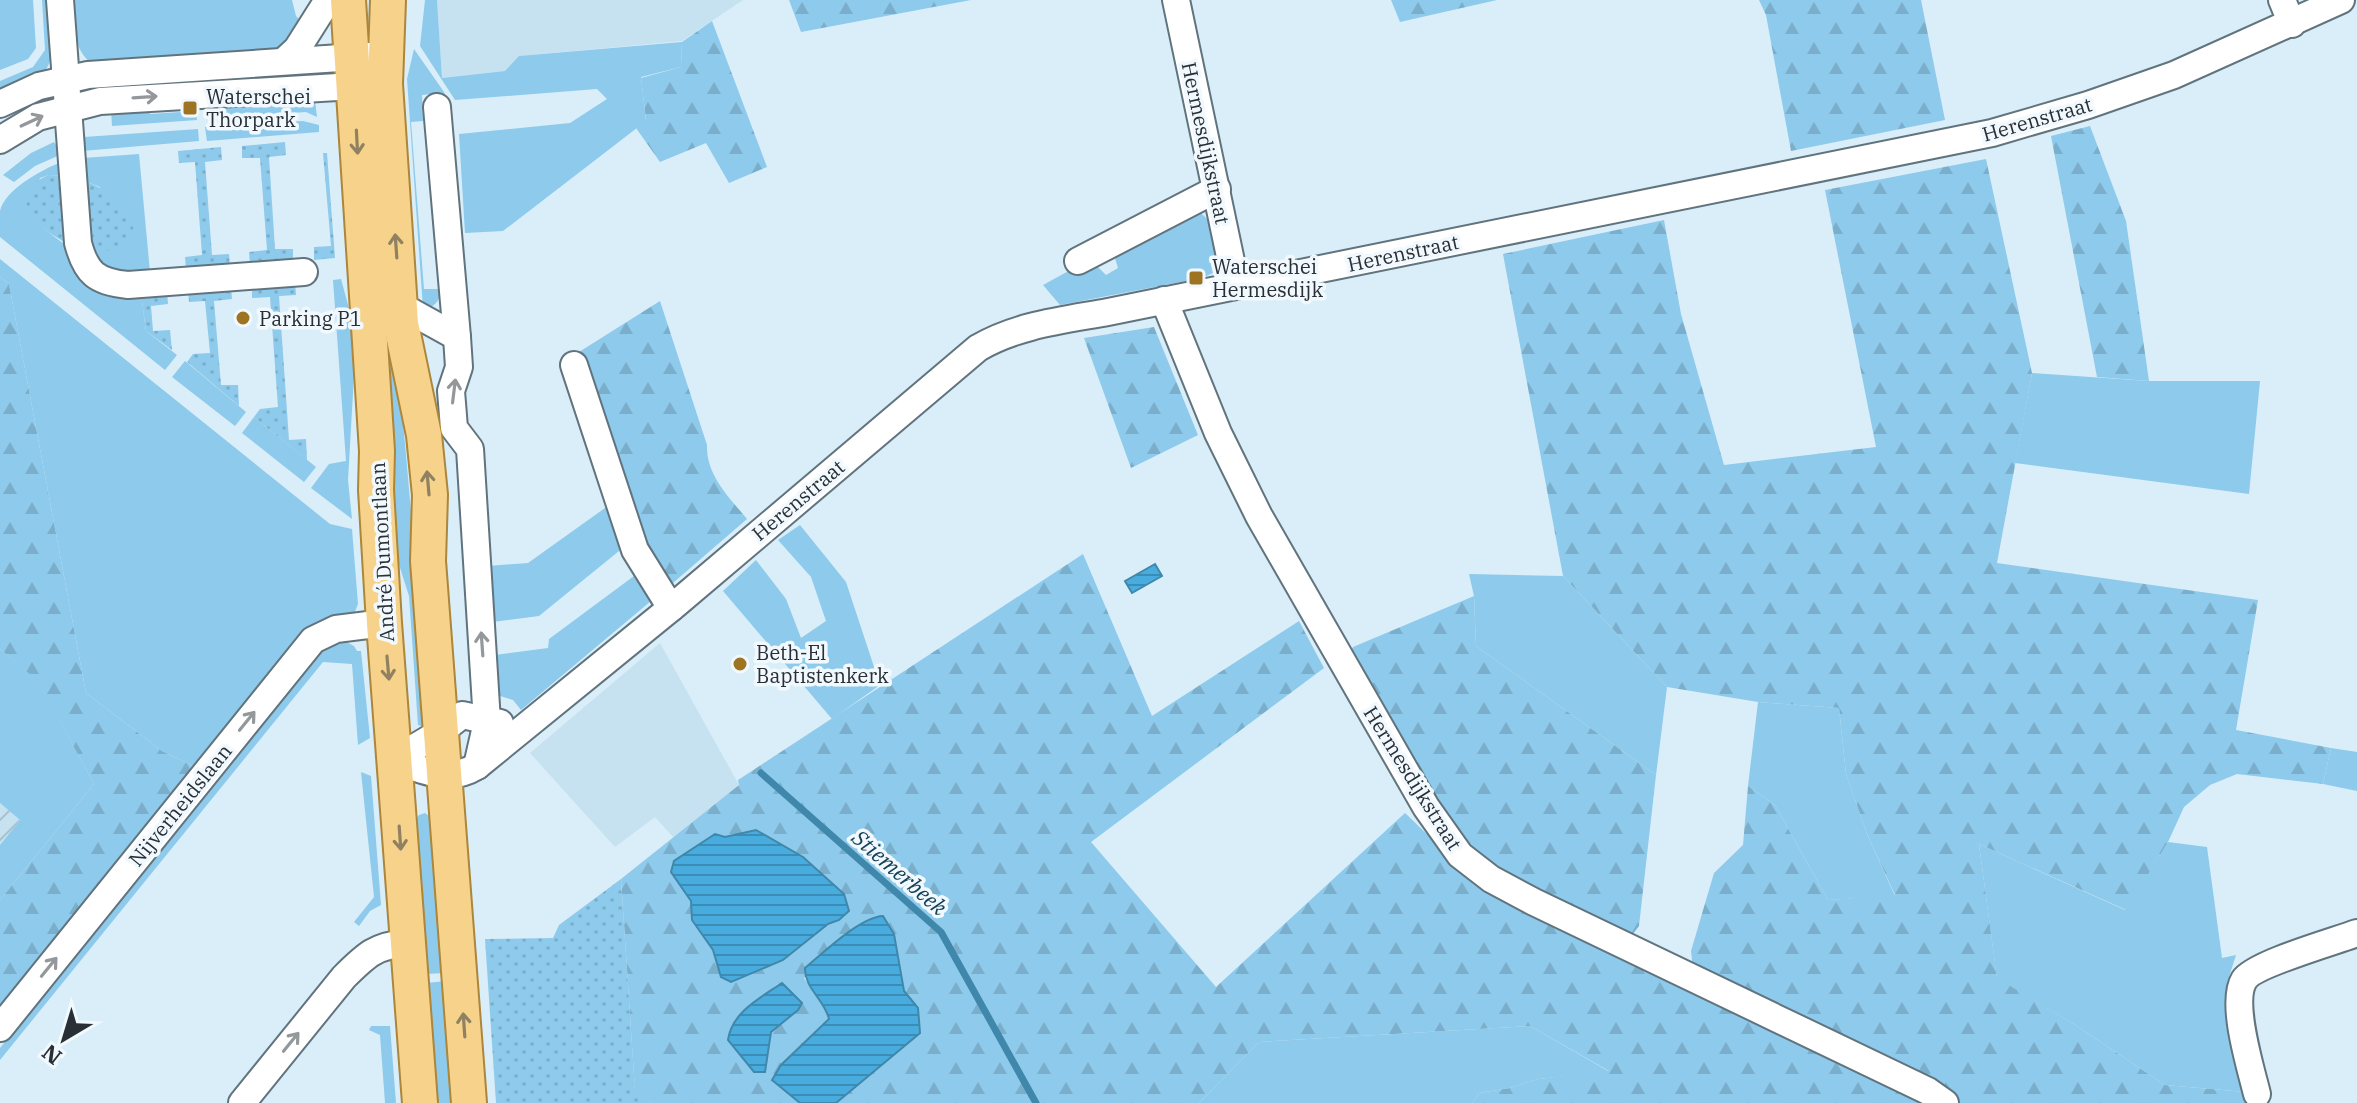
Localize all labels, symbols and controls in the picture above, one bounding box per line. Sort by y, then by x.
street label: Hermesdijkstraat [1176,59,1236,227]
place label: Waterschei Thorpark [206,83,311,133]
one-way arrow [131,89,158,104]
street label: Herenstraat [1979,90,2095,148]
marker: Waterschei Thorpark [181,99,199,117]
one-way arrow [20,113,44,128]
one-way arrow [350,128,365,155]
street label: Herenstraat [1345,228,1461,278]
one-way arrow [388,233,403,260]
place label: Waterschei Hermesdijk [1212,253,1323,303]
marker: Waterschei Hermesdijk [1187,269,1205,287]
place label: Parking P1 [259,305,362,332]
marker: Parking P1 [234,309,252,327]
one-way arrow [447,378,462,404]
street label: Herenstraat [746,453,850,547]
street label: André Dumontlaan [364,461,400,643]
one-way arrow [420,470,435,497]
one-way arrow [474,631,489,658]
place label: Beth-El Baptistenkerk [756,639,889,689]
one-way arrow [381,654,396,681]
marker: Beth-El Baptistenkerk [731,655,749,673]
street label: Hermesdijkstraat [1358,701,1468,855]
one-way arrow [238,711,256,732]
street label: Nijverheidslaan [122,738,238,872]
water label: Stiemerbeek [846,822,954,921]
one-way arrow [393,824,408,851]
one-way arrow [40,957,58,978]
north arrow [24,999,104,1079]
one-way arrow [456,1012,471,1039]
one-way arrow [282,1032,300,1053]
text: N [36,1038,67,1072]

